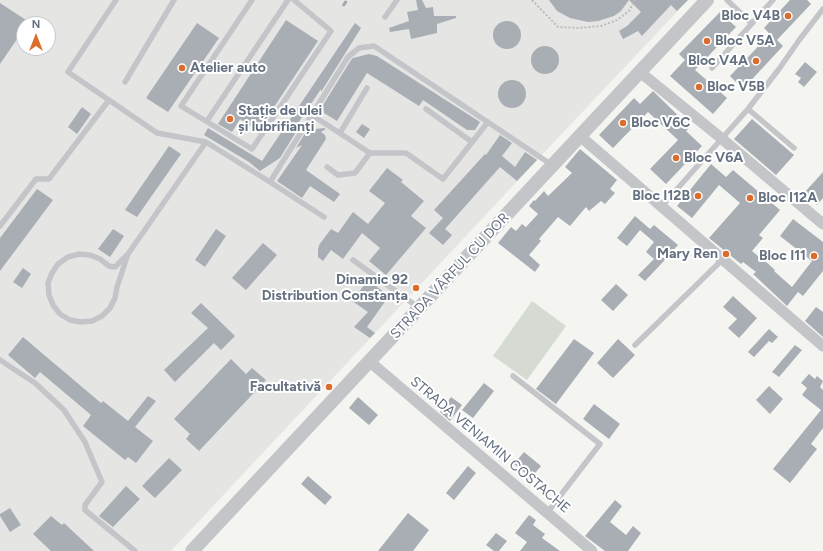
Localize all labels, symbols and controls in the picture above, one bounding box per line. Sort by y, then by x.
place label: Bloc V4B [721,8,780,24]
marker: Bloc V4B [783,11,793,21]
north arrow [16,16,56,56]
text: N [32,18,40,31]
place label: Bloc V5A [715,33,774,49]
marker: Bloc V5A [702,36,712,46]
place label: Bloc V4A [688,53,748,69]
marker: Bloc V4A [751,56,761,66]
place label: Atelier auto [190,60,266,76]
marker: Atelier auto [177,63,187,73]
place label: Bloc V5B [707,79,765,95]
marker: Bloc V5B [694,82,704,92]
place label: Stație de ulei și lubrifianți [238,103,322,136]
marker: Stație de ulei și lubrifianți [225,114,235,124]
place label: Bloc V6C [631,115,690,131]
marker: Bloc V6C [618,118,628,128]
place label: Bloc V6A [684,150,743,166]
marker: Bloc V6A [671,153,681,163]
place label: Bloc I12B [632,188,690,204]
place label: Bloc I12A [758,190,817,206]
marker: Bloc I12B [693,191,703,201]
marker: Bloc I12A [745,193,755,203]
street label: STRADA VÂRFUL CU DOR [387,210,513,342]
place label: Mary Ren [657,246,718,262]
place label: Bloc I11 [759,248,806,264]
marker: Mary Ren [721,249,731,259]
marker: Bloc I11 [809,251,819,261]
place label: Dinamic 92 Distribution Constanța [262,272,408,304]
marker: Dinamic 92 Distribution Constanța [411,283,421,293]
street label: STRADA VENIAMIN COSTACHE [407,373,573,517]
place label: Facultativă [250,379,321,395]
marker: Facultativă [324,382,334,392]

